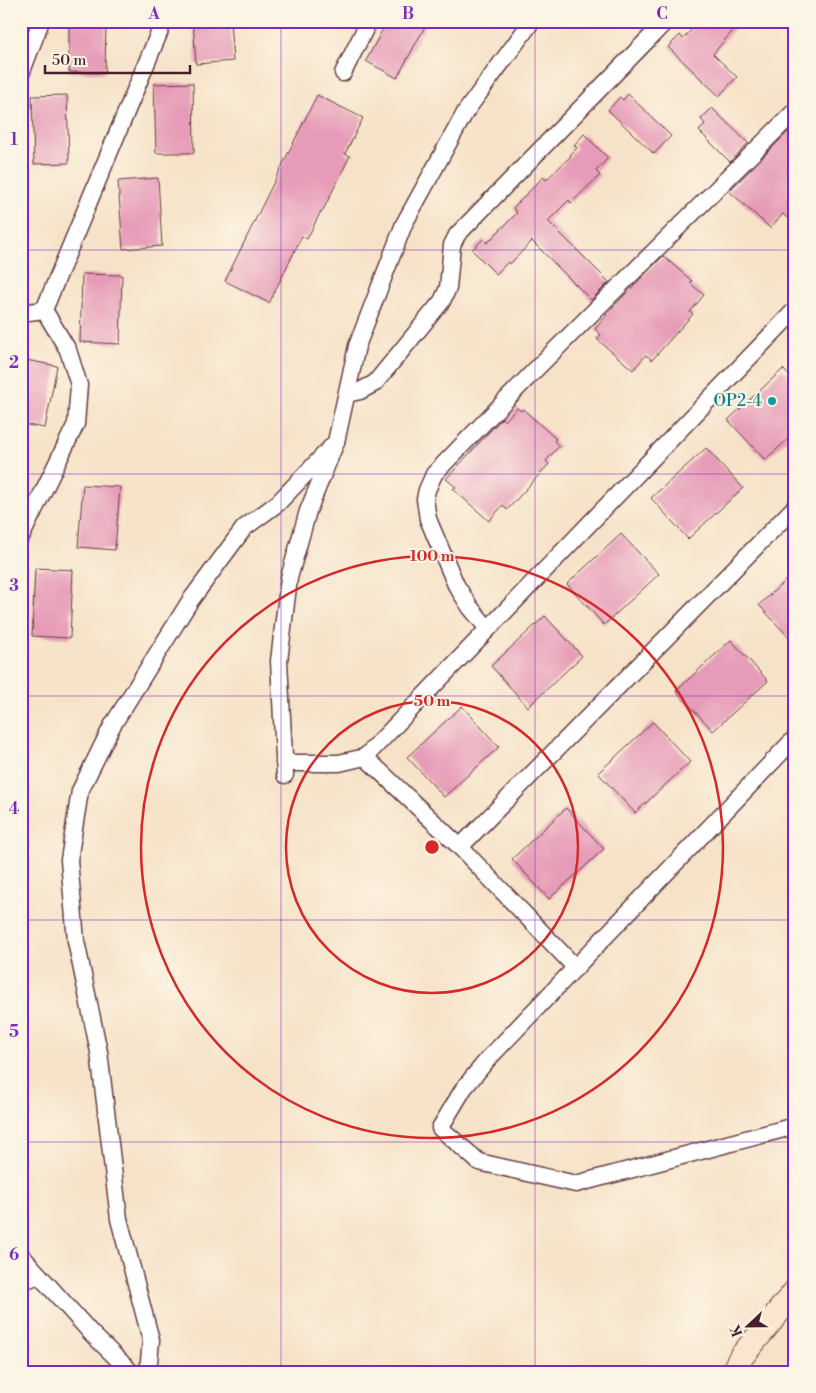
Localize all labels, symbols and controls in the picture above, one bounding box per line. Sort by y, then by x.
text: A [147,4,160,24]
text: B [402,4,414,24]
text: C [656,4,668,24]
scale bar [45,42,190,74]
text: 50 m [52,51,86,70]
text: 1 [10,130,18,150]
text: 2 [9,353,19,373]
place label: OP2-4 [714,391,762,411]
marker: OP2-4 [766,395,778,407]
text: 100 m [410,547,455,566]
text: 3 [9,576,19,596]
text: 50 m [414,692,450,711]
text: 4 [9,799,20,819]
centre of rings [423,838,441,856]
text: 5 [9,1022,19,1042]
text: 6 [9,1245,19,1265]
north arrow [724,1300,774,1350]
text: K [726,1321,747,1339]

